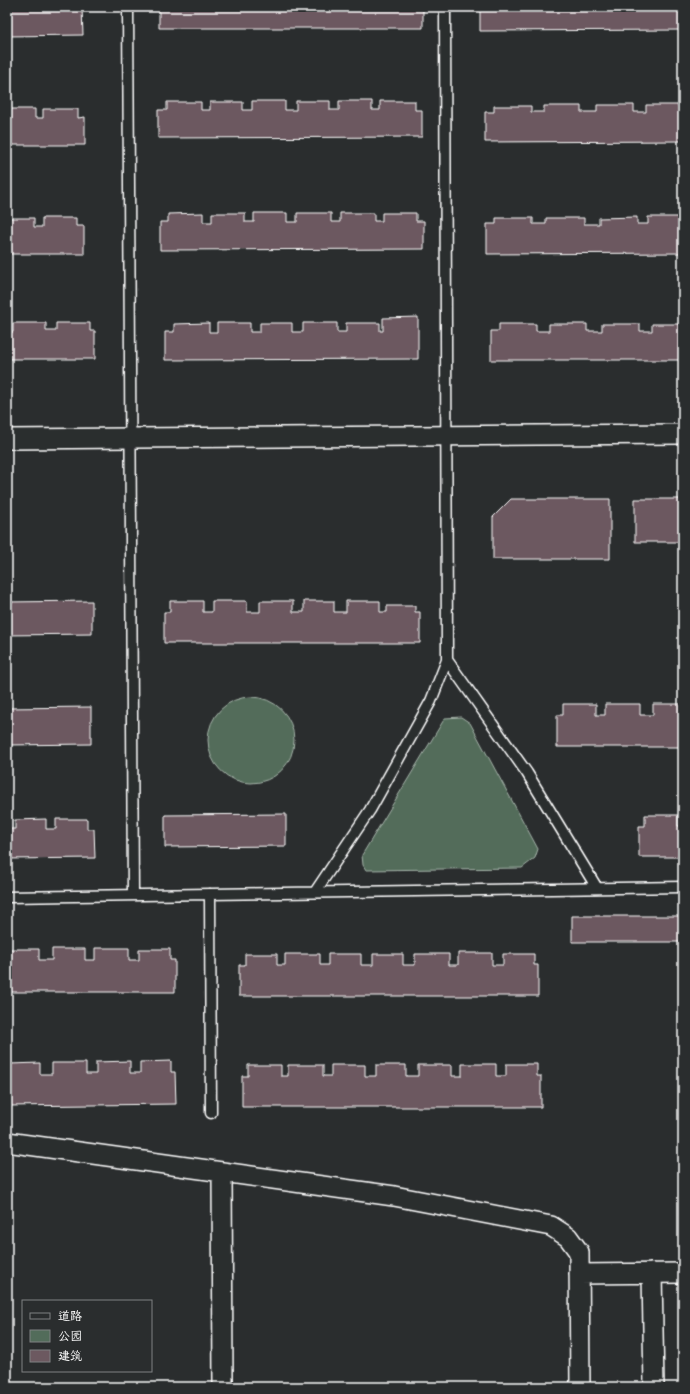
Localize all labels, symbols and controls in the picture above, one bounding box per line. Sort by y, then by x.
legend [22,1300,152,1372]
text: 道路 [58,1308,82,1325]
text: 公园 [58,1328,82,1345]
text: 建筑 [58,1348,82,1365]

